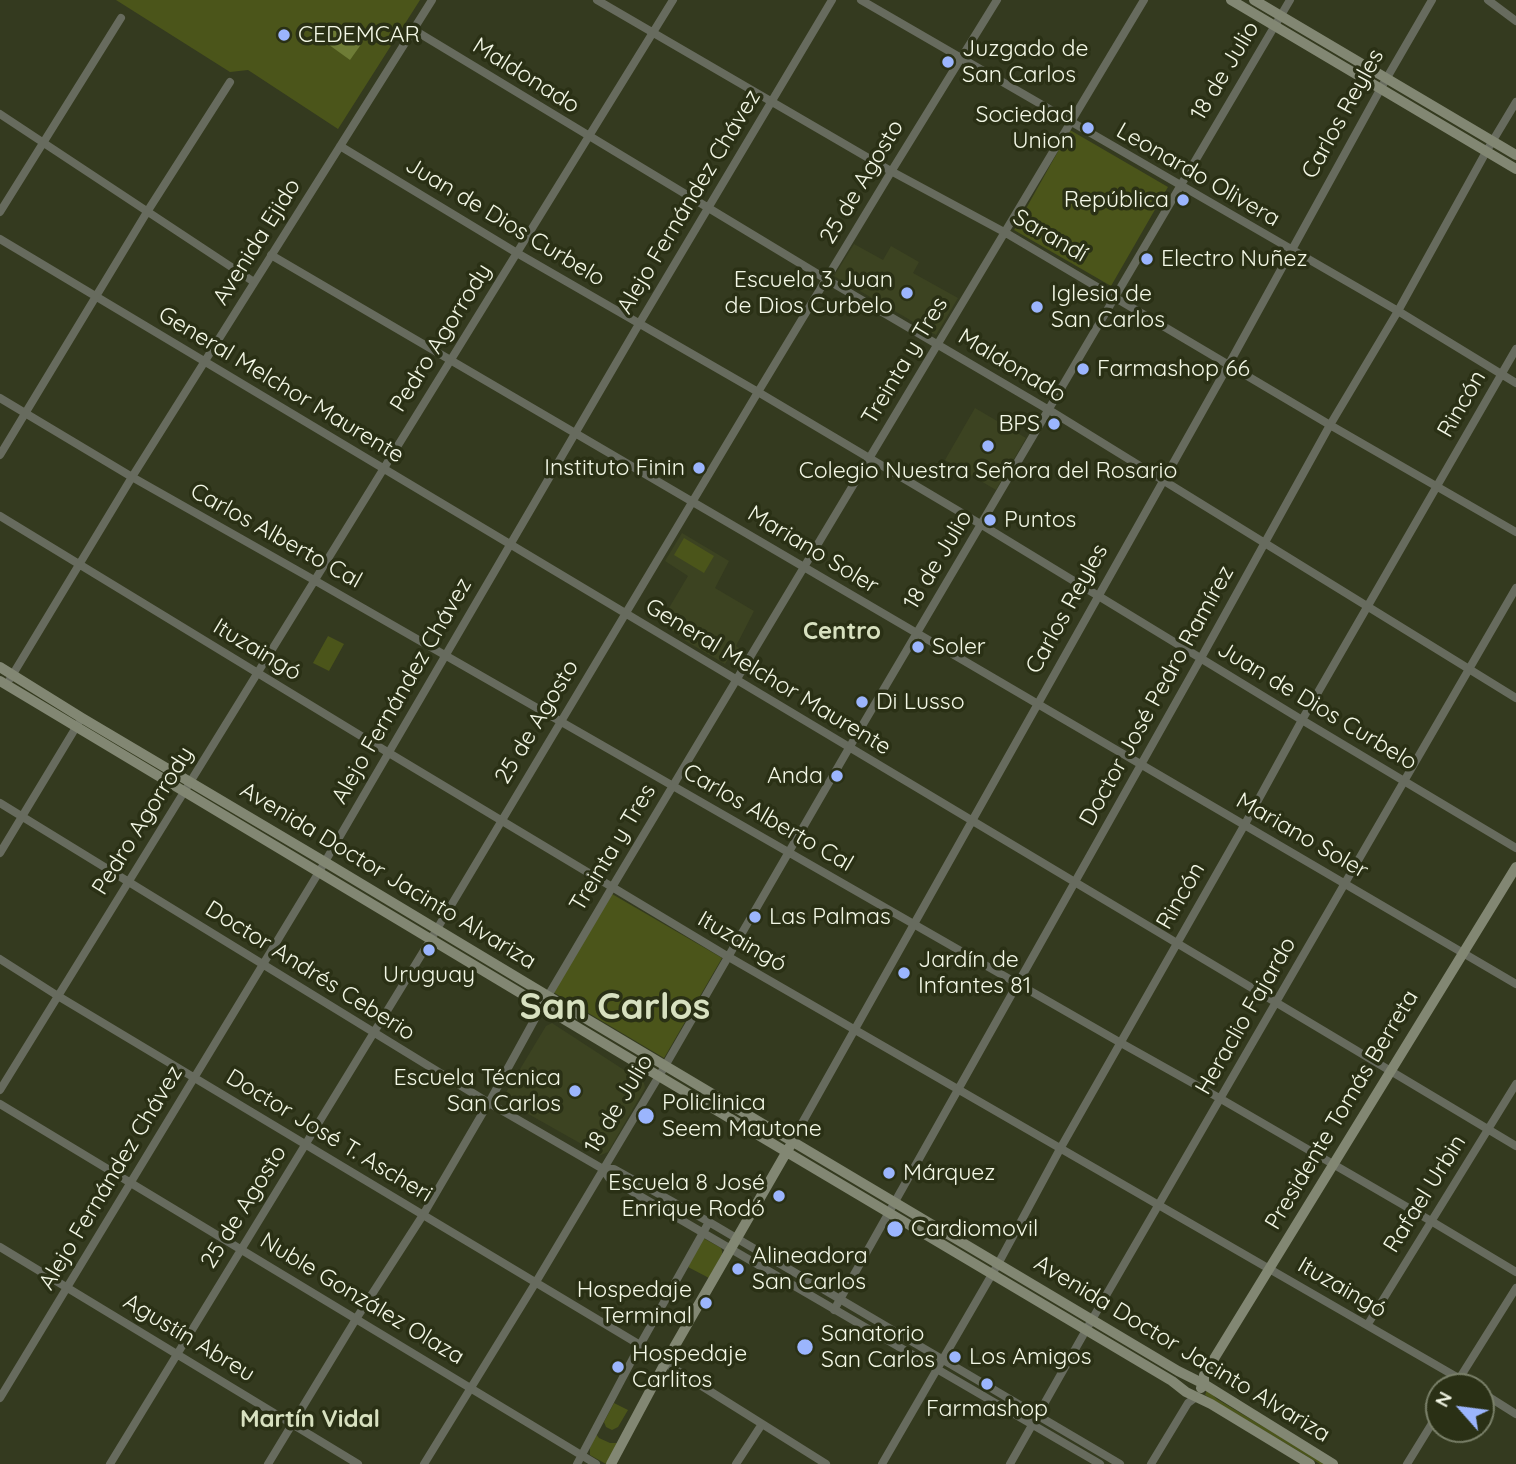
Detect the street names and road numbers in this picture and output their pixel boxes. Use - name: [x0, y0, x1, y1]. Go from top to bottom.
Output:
- street label: 18 de Julio: [1185, 16, 1265, 126]
- street label: Maldonado: [467, 32, 585, 120]
- street label: Carlos Reyles: [1296, 44, 1390, 184]
- street label: Alejo Fernández Chávez: [611, 85, 767, 319]
- street label: 25 de Agosto: [814, 115, 910, 249]
- street label: Leonardo Olivera: [1111, 117, 1285, 233]
- street label: Juan de Dios Curbelo: [400, 151, 610, 293]
- street label: Avenida Ejido: [207, 174, 307, 310]
- street label: Sarandí: [1008, 204, 1092, 268]
- street label: Pedro Agorrody: [384, 259, 498, 417]
- street label: Treinta y Tres: [856, 292, 954, 430]
- street label: General Melchor Maurente: [153, 301, 409, 469]
- street label: Maldonado: [953, 323, 1071, 409]
- street label: Rincón: [1432, 366, 1492, 442]
- street label: Carlos Alberto Cal: [185, 477, 367, 595]
- street label: Mariano Soler: [743, 500, 883, 600]
- street label: 18 de Julio: [898, 505, 978, 615]
- street label: Carlos Reyles: [1020, 539, 1114, 679]
- street label: Doctor José Pedro Ramírez: [1074, 561, 1240, 831]
- street label: Alejo Fernández Chávez: [326, 573, 478, 809]
- street label: General Melchor Maurente: [640, 593, 896, 761]
- street label: Ituzaingó: [208, 613, 306, 687]
- street label: Juan de Dios Curbelo: [1212, 635, 1422, 777]
- street label: 25 de Agosto: [489, 655, 585, 789]
- street label: Pedro Agorrody: [86, 742, 200, 900]
- street label: Carlos Alberto Cal: [678, 758, 858, 878]
- street label: Avenida Doctor Jacinto Alvariza: [235, 777, 541, 975]
- street label: Treinta y Tres: [564, 779, 662, 917]
- street label: Mariano Soler: [1231, 787, 1373, 885]
- street label: Rincón: [1151, 858, 1211, 934]
- street label: Doctor Andrés Ceberio: [200, 895, 420, 1047]
- street label: Ituzaingó: [693, 906, 791, 978]
- street label: Heraclio Fajardo: [1190, 932, 1302, 1100]
- street label: Presidente Tomás Berreta: [1259, 985, 1425, 1235]
- street label: 18 de Julio: [579, 1049, 659, 1159]
- street label: Alejo Fernández Chávez: [33, 1061, 189, 1295]
- street label: Doctor José T. Ascheri: [221, 1063, 437, 1209]
- street label: Rafael Urbin: [1378, 1130, 1472, 1258]
- street label: 25 de Agosto: [195, 1140, 293, 1274]
- street label: Nuble González Olaza: [255, 1227, 469, 1371]
- street label: Avenida Doctor Jacinto Alvariza: [1029, 1250, 1335, 1448]
- street label: Ituzaingó: [1293, 1252, 1391, 1324]
- street label: Agustín Abreu: [118, 1288, 260, 1388]

